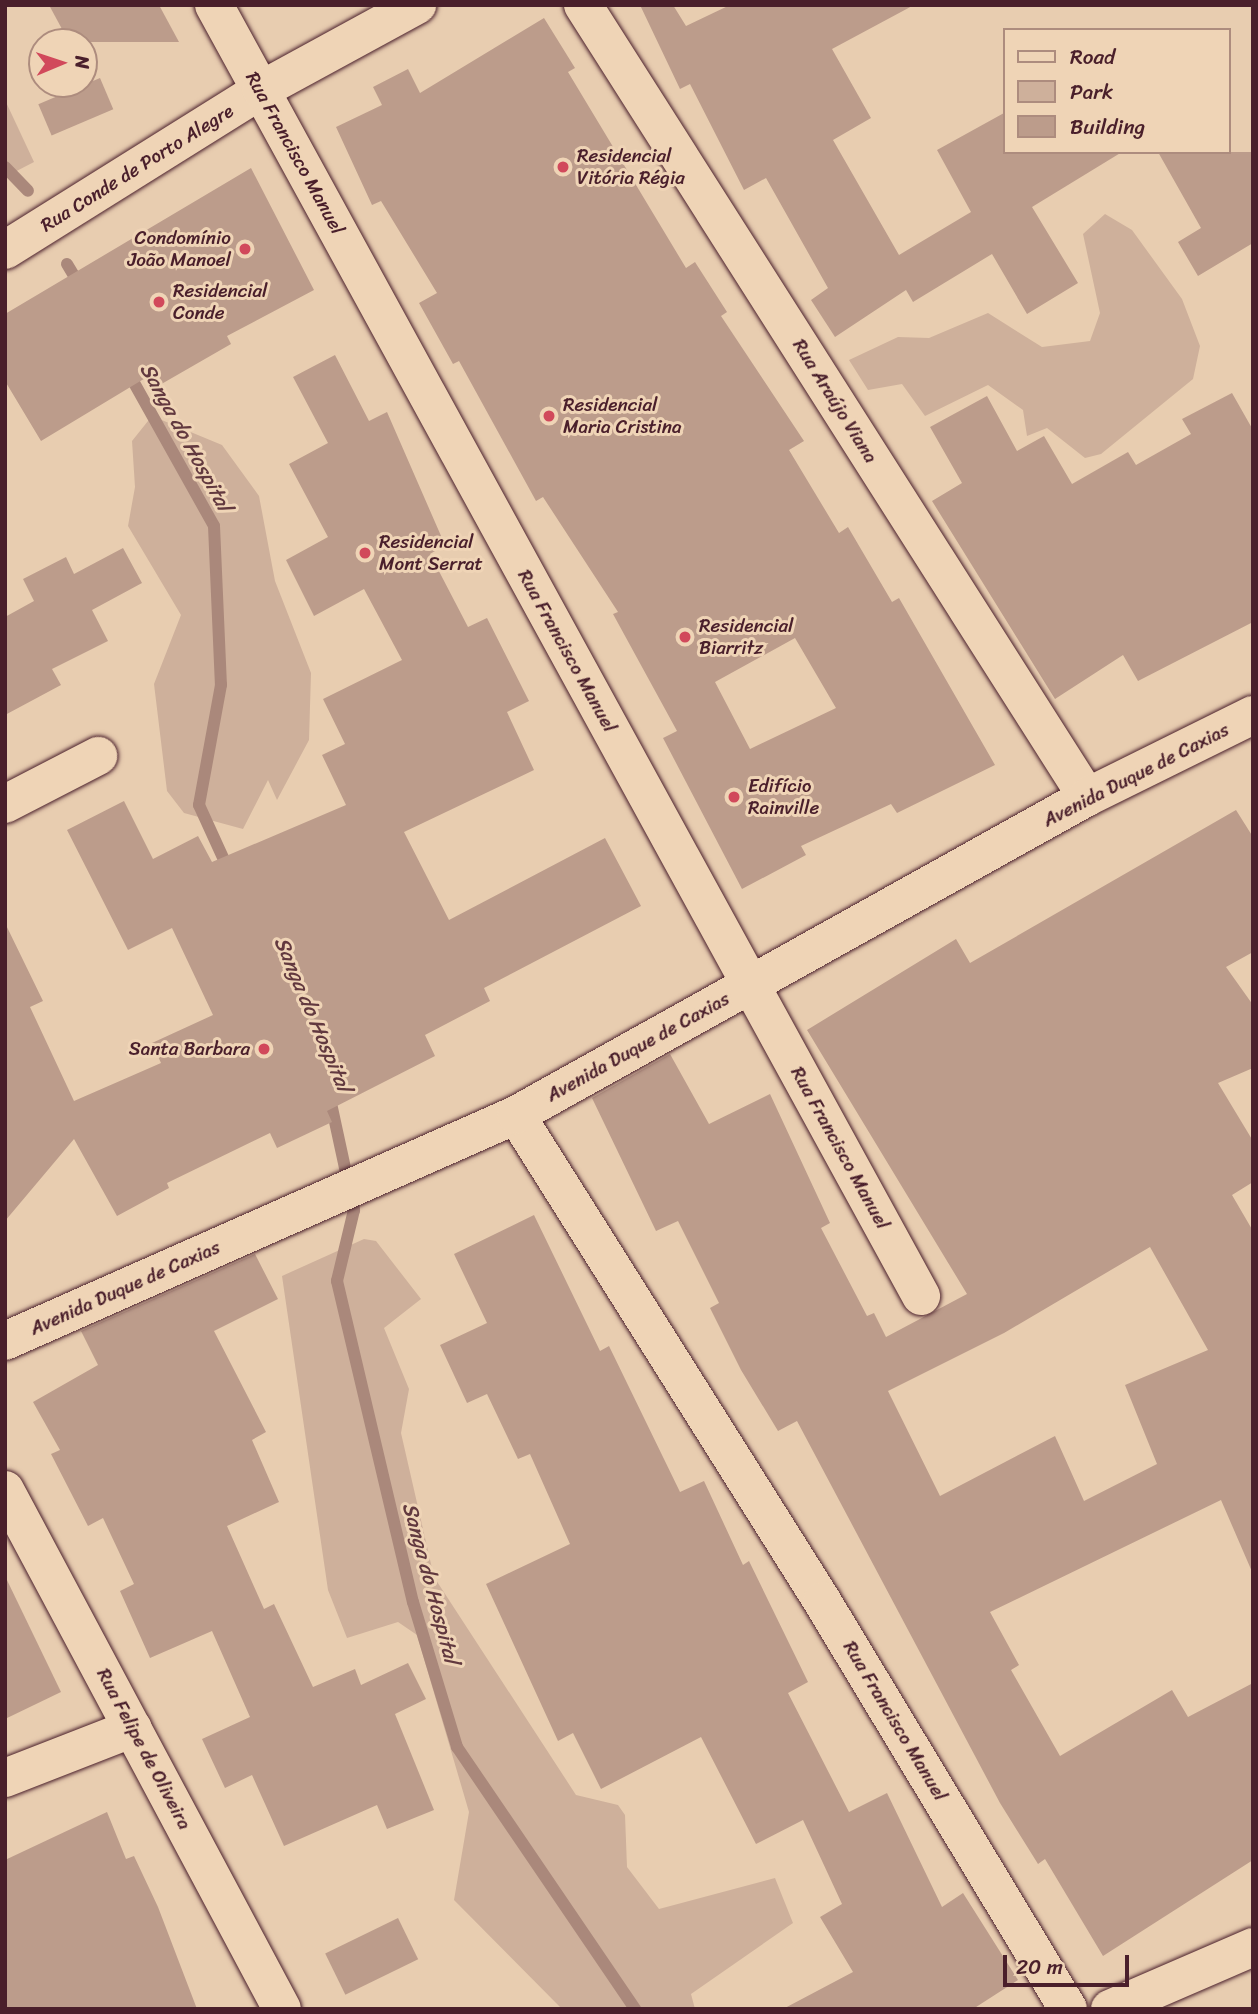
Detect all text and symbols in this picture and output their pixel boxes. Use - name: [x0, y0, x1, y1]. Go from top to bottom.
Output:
- north arrow: [28, 28, 98, 98]
- legend: [1002, 28, 1230, 154]
- text: Road: [1070, 38, 1115, 76]
- text: N: [66, 55, 99, 69]
- street label: Rua Francisco Manuel: [241, 68, 349, 238]
- text: Park: [1070, 73, 1113, 111]
- street label: Rua Conde de Porto Alegre: [36, 99, 238, 237]
- text: Building: [1070, 108, 1145, 146]
- place label: Residencial Vitória Régia: [577, 145, 685, 189]
- marker: Residencial Vitória Régia: [555, 159, 571, 175]
- place label: Condomínio João Manoel: [129, 227, 231, 271]
- marker: Condomínio João Manoel: [237, 241, 253, 257]
- place label: Residencial Conde: [173, 280, 267, 324]
- marker: Residencial Conde: [151, 294, 167, 310]
- street label: Rua Araújo Viana: [788, 334, 882, 468]
- water label: Sanga do Hospital: [135, 358, 237, 516]
- place label: Residencial Maria Cristina: [563, 394, 682, 438]
- marker: Residencial Maria Cristina: [541, 408, 557, 424]
- place label: Residencial Mont Serrat: [379, 531, 482, 575]
- marker: Residencial Mont Serrat: [357, 545, 373, 561]
- street label: Rua Francisco Manuel: [513, 566, 621, 736]
- place label: Residencial Biarritz: [699, 615, 793, 659]
- marker: Residencial Biarritz: [677, 629, 693, 645]
- street label: Avenida Duque de Caxias: [1039, 718, 1233, 832]
- place label: Edifício Rainville: [748, 775, 819, 819]
- marker: Edifício Rainville: [726, 789, 742, 805]
- water label: Sanga do Hospital: [269, 933, 357, 1095]
- street label: Avenida Duque de Caxias: [543, 987, 733, 1107]
- place label: Santa Barbara: [129, 1038, 250, 1060]
- marker: Santa Barbara: [256, 1041, 272, 1057]
- street label: Rua Francisco Manuel: [786, 1063, 894, 1233]
- street label: Avenida Duque de Caxias: [27, 1236, 223, 1340]
- water label: Sanga do Hospital: [397, 1500, 465, 1666]
- street label: Rua Francisco Manuel: [839, 1637, 951, 1805]
- street label: Rua Felipe de Oliveira: [92, 1664, 196, 1834]
- scale bar: [1006, 1940, 1132, 1984]
- text: 20 m: [1016, 1948, 1063, 1986]

